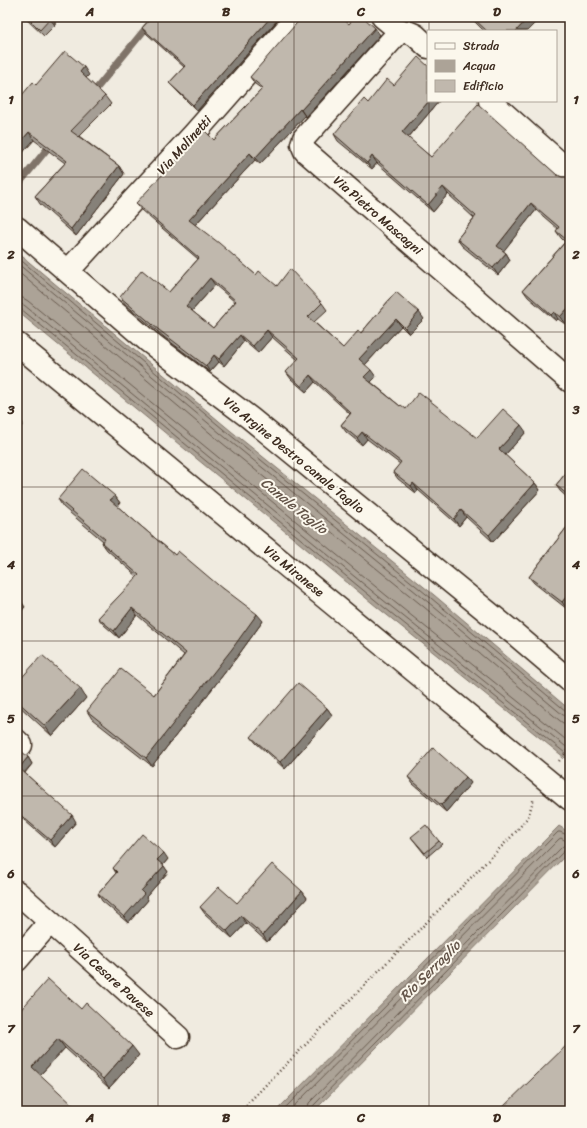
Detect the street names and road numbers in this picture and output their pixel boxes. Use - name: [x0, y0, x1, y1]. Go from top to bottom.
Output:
- street label: Via Molinetti: [151, 109, 218, 180]
- street label: Via Pietro Mascagni: [328, 169, 428, 261]
- street label: Via Argine Destro canale Taglio: [218, 391, 370, 520]
- street label: Via Miranese: [258, 539, 330, 603]
- street label: Via Cesare Pavese: [68, 937, 160, 1023]

